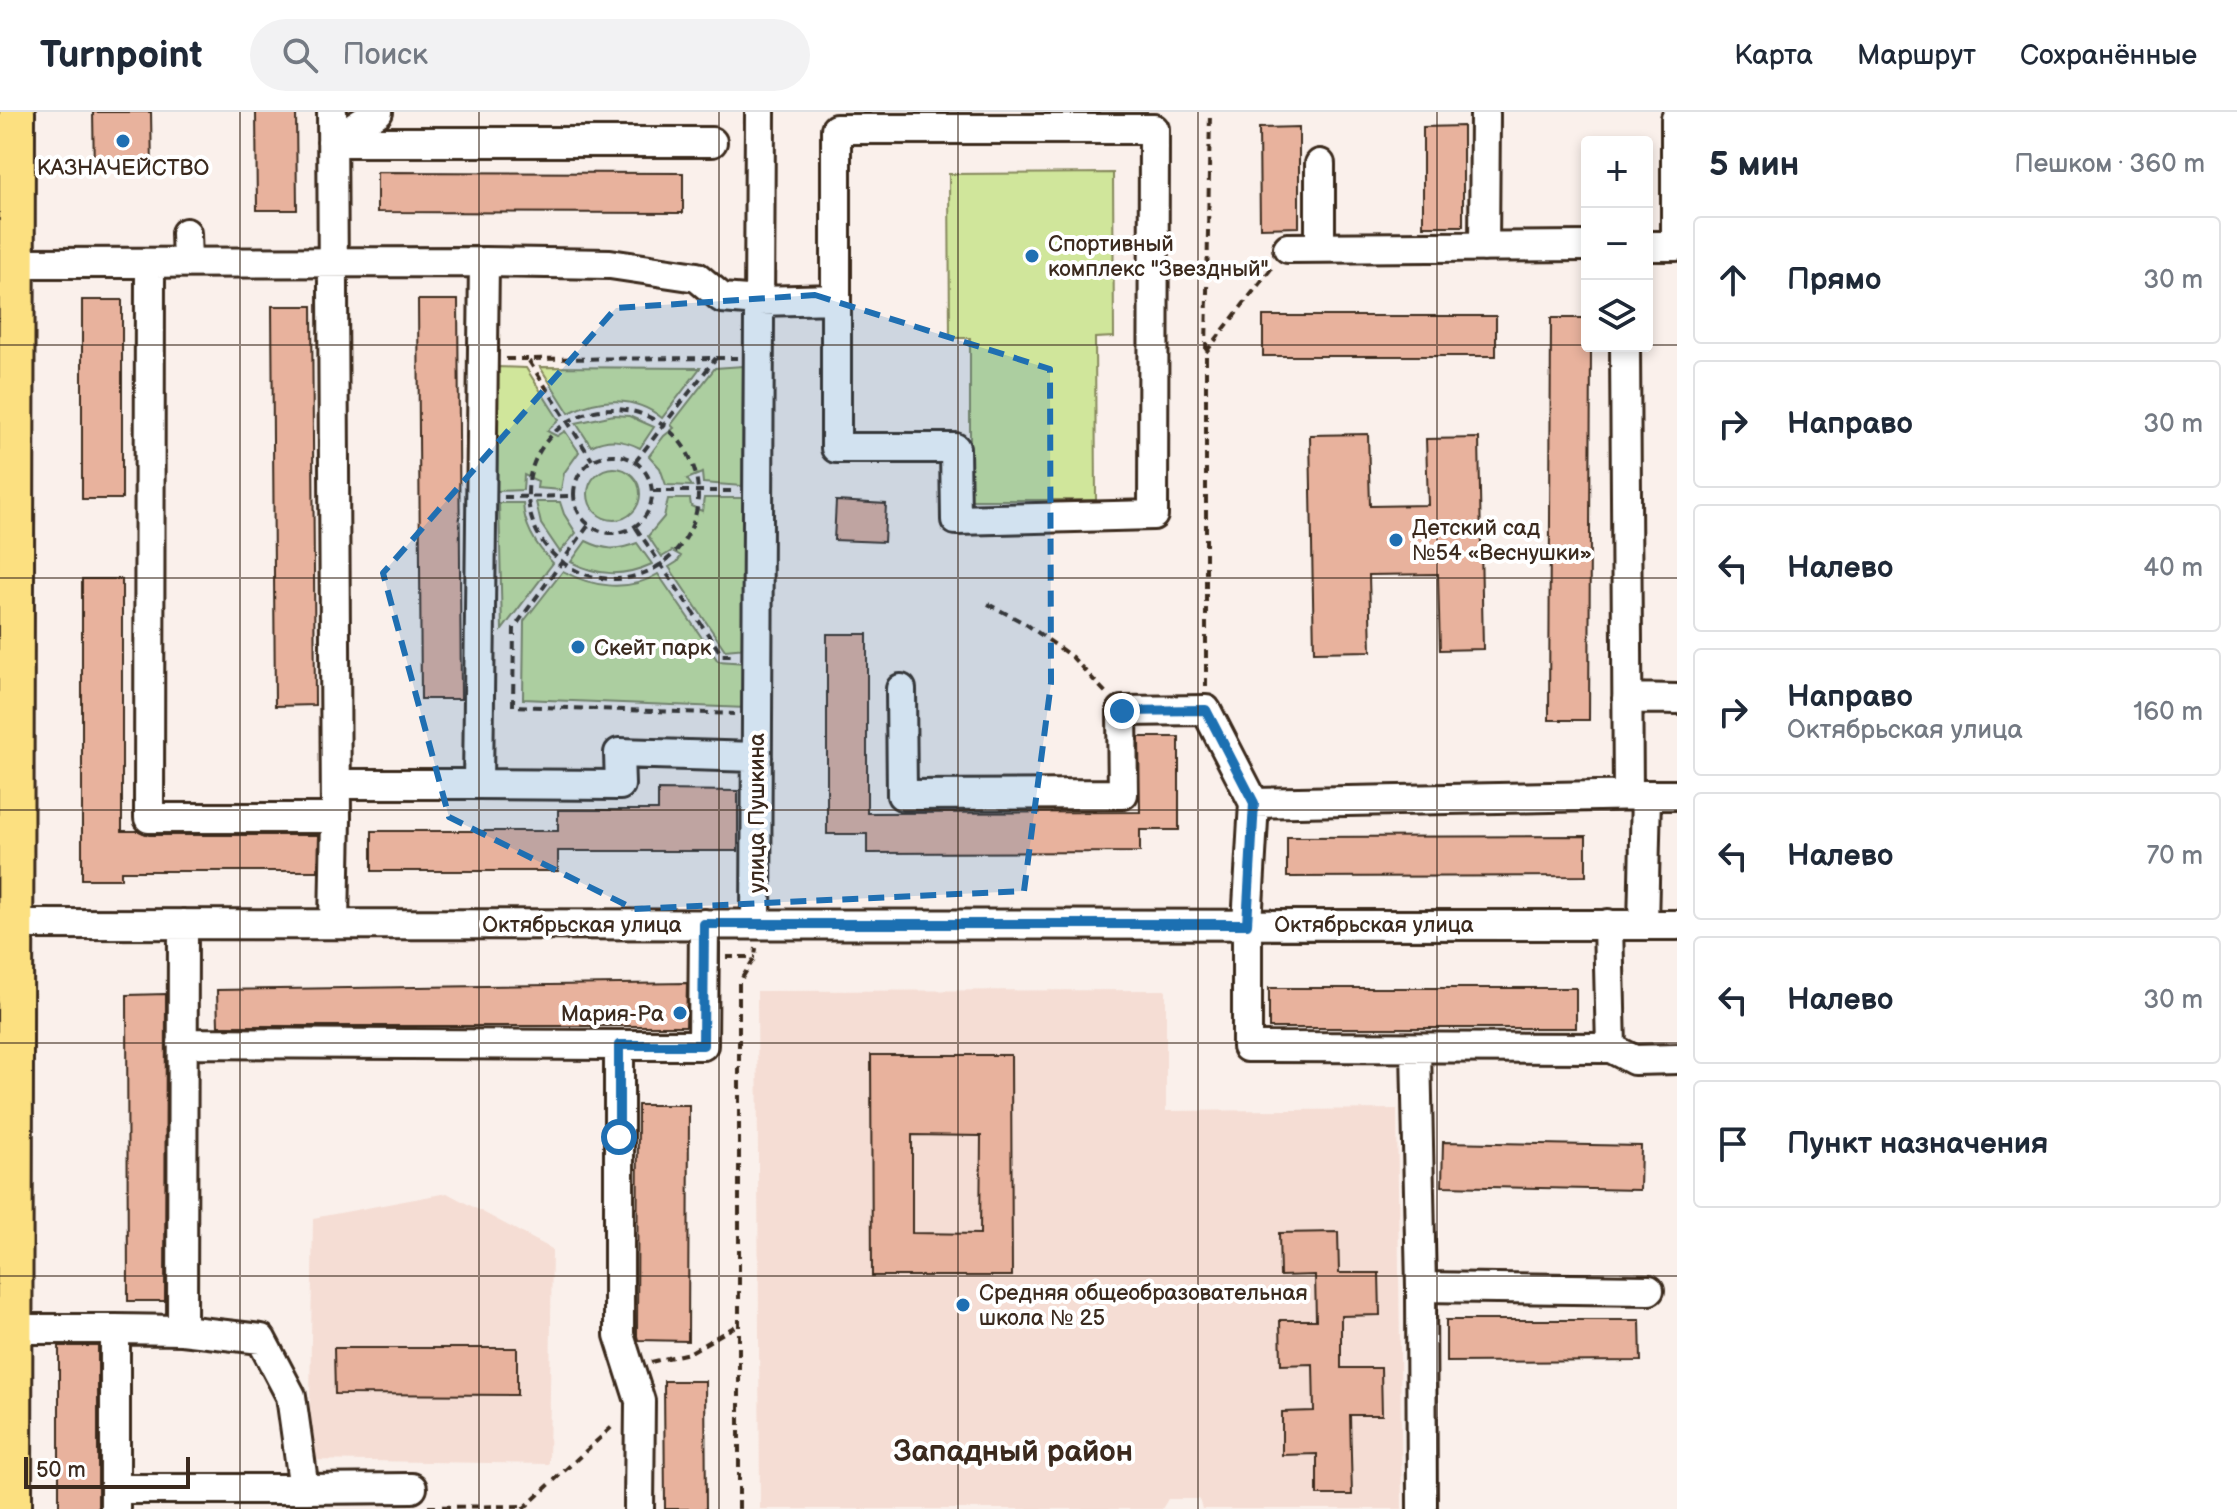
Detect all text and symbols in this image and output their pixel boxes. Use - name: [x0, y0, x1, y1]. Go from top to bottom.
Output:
- search box: [250, 19, 810, 91]
- text: Turnpoint: [40, 33, 202, 78]
- icon: search: [278, 33, 322, 77]
- text: Поиск: [342, 37, 428, 73]
- text: Карта: [1734, 39, 1813, 72]
- text: Маршрут: [1857, 39, 1976, 72]
- text: Сохранённые: [2020, 39, 2197, 72]
- marker: КАЗНАЧЕЙСТВО: [114, 132, 132, 150]
- map controls: [1581, 136, 1653, 352]
- button: +: [1581, 136, 1653, 208]
- text: 5 мин: [1709, 144, 1799, 185]
- text: Пешком · 360 m: [2014, 149, 2205, 180]
- place label: КАЗНАЧЕЙСТВО: [37, 155, 210, 182]
- button: −: [1581, 208, 1653, 280]
- place label: Спортивный комплекс "Звездный": [1048, 231, 1269, 283]
- marker: Спортивный комплекс "Звездный": [1023, 247, 1041, 265]
- icon: ahead: [1711, 258, 1755, 302]
- text: Прямо: [1787, 262, 1881, 298]
- text: 30 m: [2143, 265, 2203, 296]
- button: layers: [1581, 280, 1653, 352]
- icon: right: [1711, 402, 1755, 446]
- text: Направо: [1787, 406, 1913, 442]
- text: 30 m: [2143, 409, 2203, 440]
- place label: Детский сад №54 «Веснушки»: [1412, 515, 1592, 567]
- marker: Детский сад №54 «Веснушки»: [1387, 531, 1405, 549]
- icon: left: [1711, 546, 1755, 590]
- text: Налево: [1787, 550, 1893, 586]
- text: 40 m: [2143, 553, 2203, 584]
- place label: Скейт парк: [594, 635, 712, 662]
- marker: Скейт парк: [569, 638, 587, 656]
- text: Направо: [1787, 679, 1913, 715]
- icon: right: [1711, 690, 1755, 734]
- route end: [1104, 693, 1140, 729]
- text: 160 m: [2133, 697, 2203, 728]
- text: Октябрьская улица: [1787, 715, 2023, 746]
- street label: улица Пушкина: [744, 733, 771, 893]
- icon: left: [1711, 834, 1755, 878]
- text: Налево: [1787, 838, 1893, 874]
- text: 70 m: [2146, 841, 2203, 872]
- street label: Октябрьская улица: [482, 912, 682, 939]
- street label: Октябрьская улица: [1274, 912, 1474, 939]
- icon: left: [1711, 978, 1755, 1022]
- text: Налево: [1787, 982, 1893, 1018]
- text: 30 m: [2143, 985, 2203, 1016]
- place label: Мария-Ра: [561, 1001, 664, 1028]
- marker: Мария-Ра: [671, 1004, 689, 1022]
- route start: [601, 1119, 637, 1155]
- icon: arrive: [1711, 1122, 1755, 1166]
- text: Пункт назначения: [1787, 1126, 2048, 1162]
- place label: Средняя общеобразовательная школа № 25: [979, 1280, 1308, 1332]
- marker: Средняя общеобразовательная школа № 25: [954, 1296, 972, 1314]
- district label: Западный район: [893, 1434, 1133, 1470]
- scale bar: [24, 1453, 190, 1489]
- text: 50 m: [36, 1457, 86, 1484]

